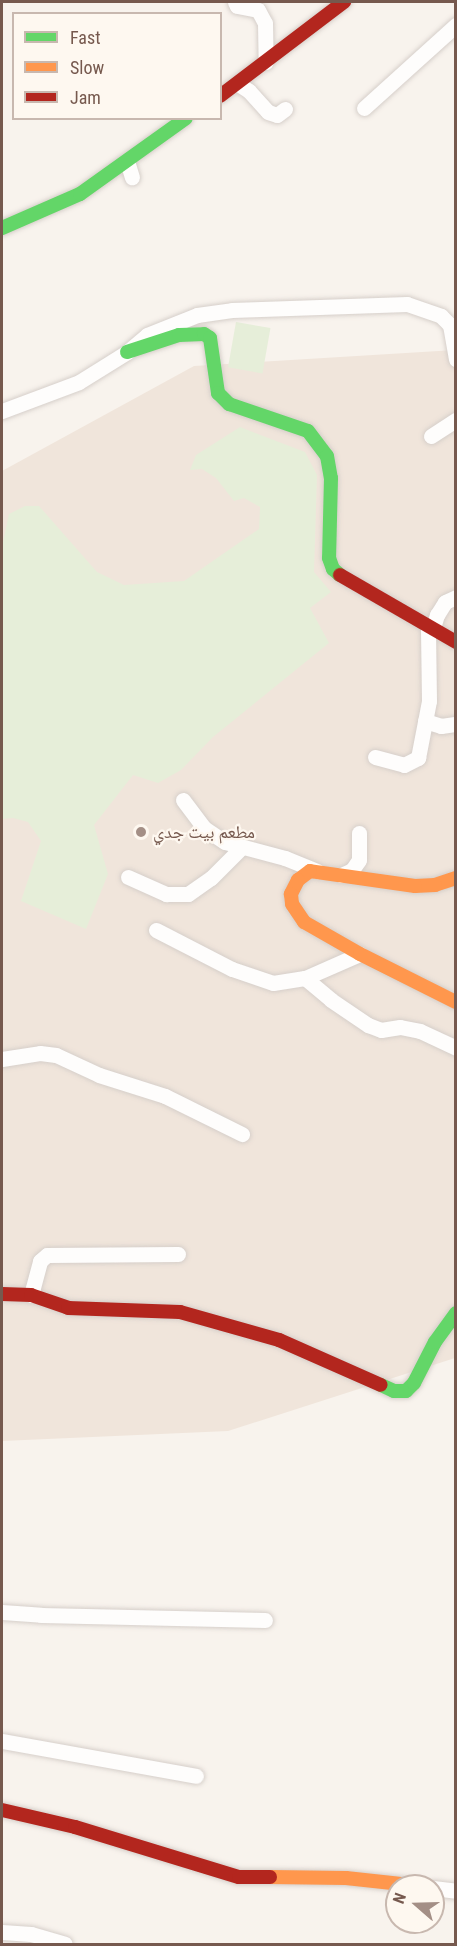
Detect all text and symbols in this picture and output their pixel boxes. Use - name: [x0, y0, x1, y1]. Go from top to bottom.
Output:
- legend: [12, 12, 222, 120]
- text: Fast: [70, 27, 101, 48]
- text: Slow: [70, 57, 104, 78]
- text: Jam: [70, 87, 101, 108]
- place label: مطعم بيت جدي: [153, 821, 255, 843]
- marker: مطعم بيت جدي: [134, 825, 148, 839]
- north arrow: [385, 1874, 445, 1934]
- text: N: [389, 1891, 410, 1906]

